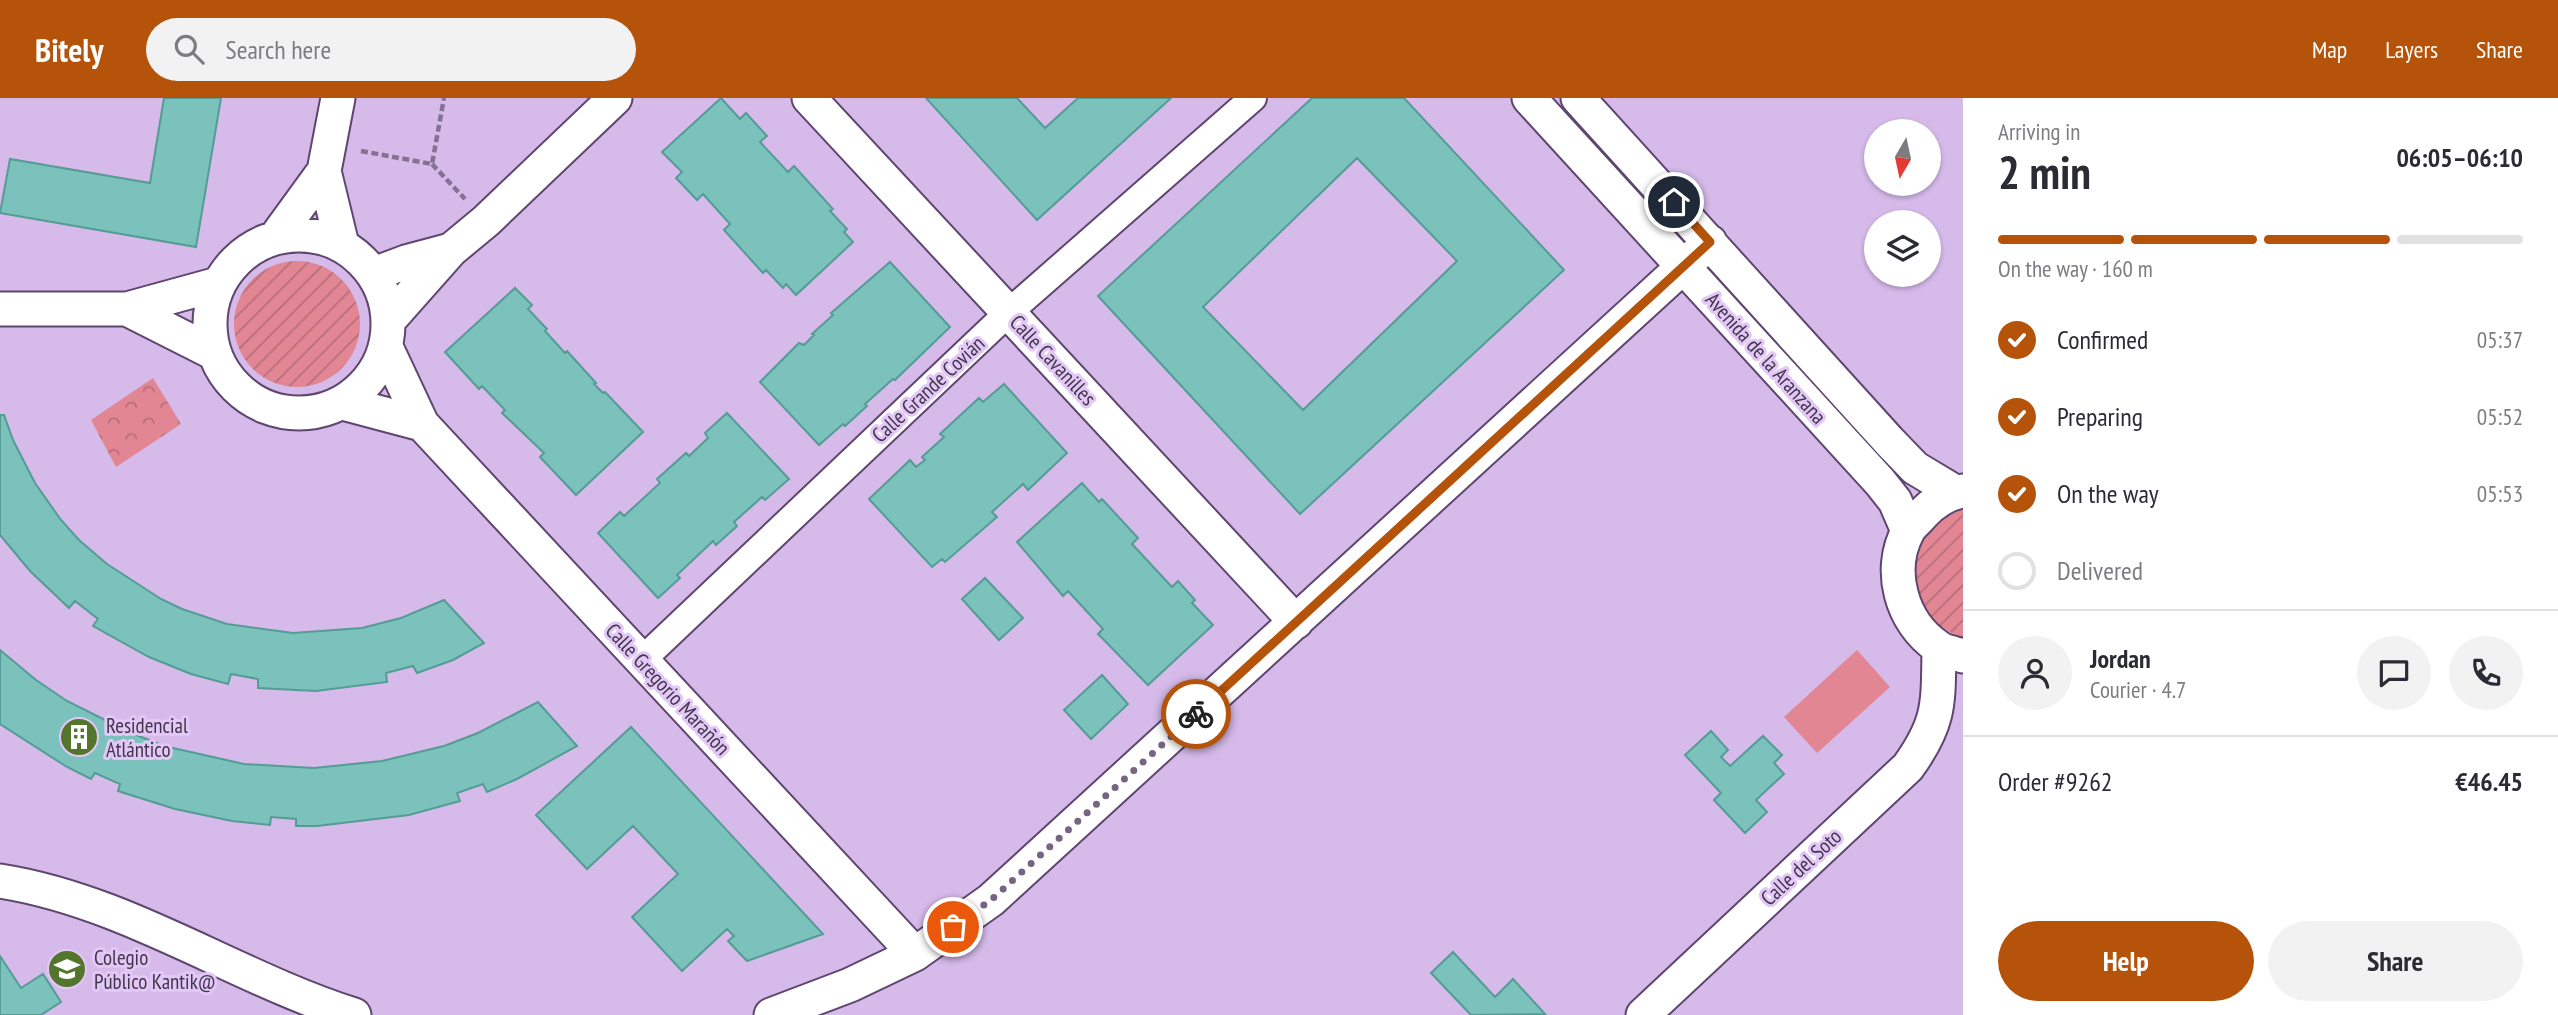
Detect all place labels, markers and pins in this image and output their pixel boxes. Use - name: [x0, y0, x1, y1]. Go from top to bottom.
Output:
- pin: [1644, 172, 1704, 232]
- place label: Residencial Atlántico: [106, 712, 188, 763]
- building icon: Residencial Atlántico: [58, 716, 100, 758]
- pin: [923, 897, 983, 957]
- place label: Colegio Público Kantik@: [94, 944, 216, 995]
- school or university icon: Colegio Público Kantik@: [46, 948, 88, 990]

